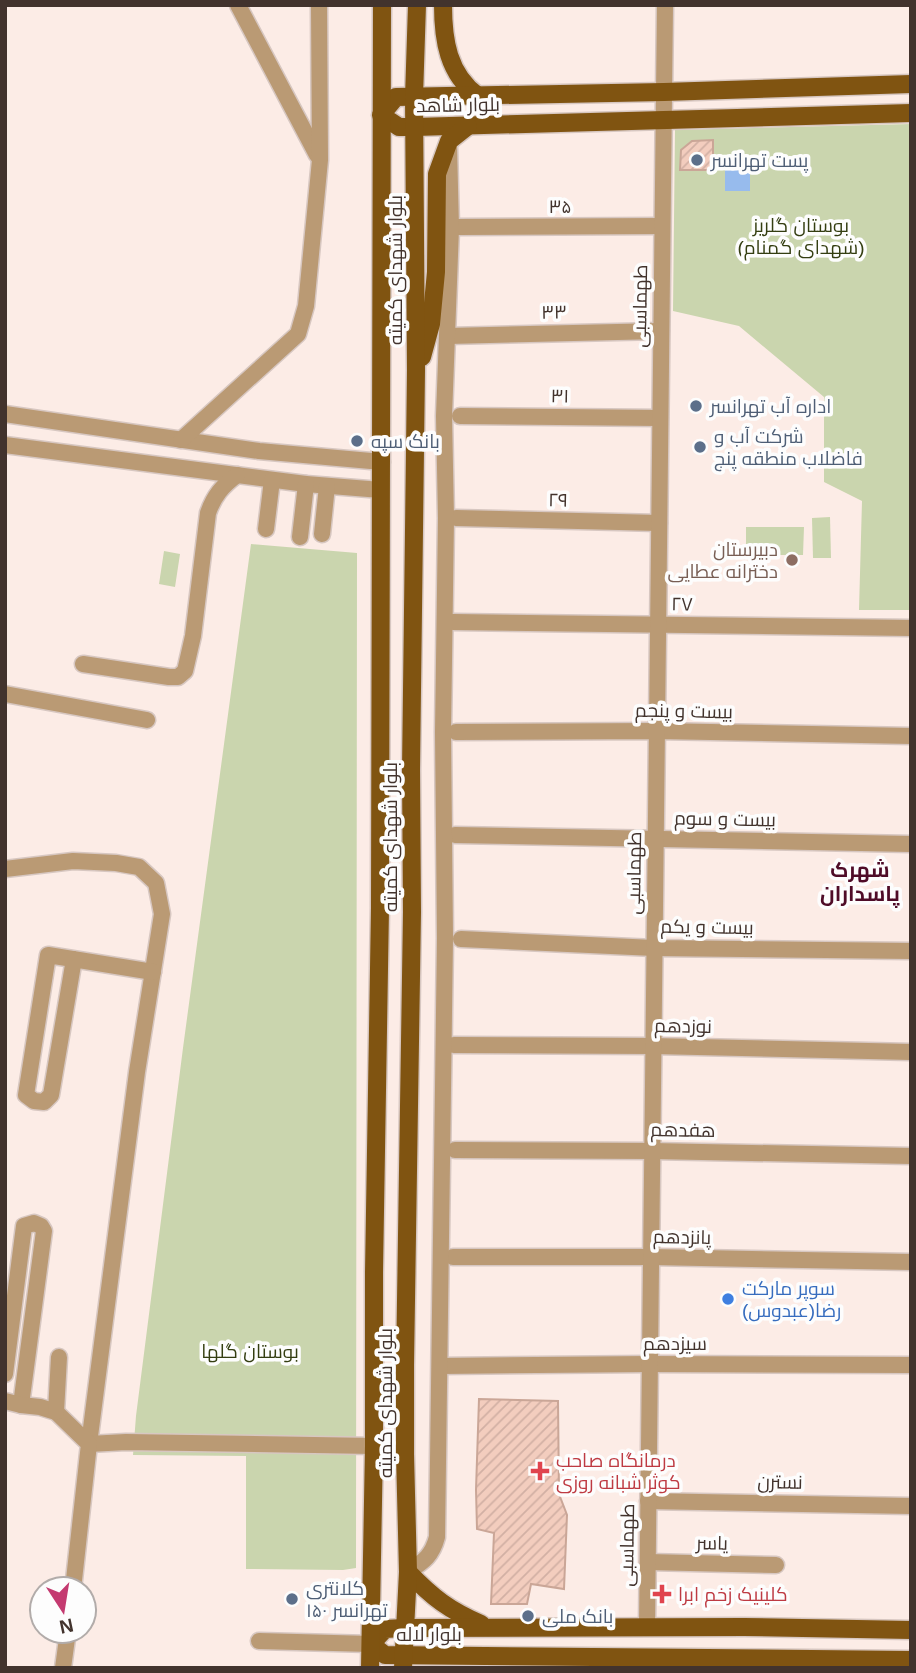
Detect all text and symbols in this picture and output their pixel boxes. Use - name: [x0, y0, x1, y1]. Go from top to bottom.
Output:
- street label: بلوار شاهد: [416, 94, 500, 117]
- place label: پست تهرانسر: [710, 150, 808, 173]
- marker: پست تهرانسر: [689, 152, 705, 168]
- street label: بلوار شهدای کمیته: [385, 195, 407, 345]
- street label: ۳۵: [548, 196, 572, 217]
- park label: بوستان گلریز (شهدای گمنام): [737, 215, 865, 261]
- street label: طهماسبی: [629, 264, 652, 348]
- street label: ۳۳: [541, 301, 567, 323]
- street label: ۳۱: [550, 385, 570, 407]
- place label: اداره آب تهرانسر: [709, 396, 831, 418]
- marker: اداره آب تهرانسر: [688, 398, 704, 414]
- place label: شرکت آب و فاضلاب منطقه پنج: [714, 426, 863, 472]
- place label: بانک سپه: [371, 431, 440, 453]
- marker: بانک سپه: [349, 433, 365, 449]
- marker: شرکت آب و فاضلاب منطقه پنج: [692, 439, 708, 455]
- street label: ۲۹: [548, 489, 568, 511]
- place label: دبیرستان دخترانه عطایی: [668, 539, 778, 583]
- marker: دبیرستان دخترانه عطایی: [784, 552, 800, 568]
- street label: ۲۷: [671, 593, 693, 615]
- street label: بیست و پنجم: [635, 700, 733, 725]
- street label: بلوار شهدای کمیته: [380, 762, 402, 912]
- street label: بیست و سوم: [674, 808, 776, 833]
- street label: طهماسبی: [623, 831, 646, 915]
- district label: شهرک پاسداران: [820, 858, 900, 909]
- street label: بیست و یکم: [660, 916, 754, 941]
- street label: نوزدهم: [654, 1015, 712, 1040]
- street label: هفدهم: [650, 1119, 716, 1144]
- street label: پانزدهم: [653, 1226, 711, 1251]
- place label: سوپر مارکت رضا(عبدوس): [742, 1278, 841, 1322]
- marker: سوپر مارکت رضا(عبدوس): [720, 1291, 736, 1307]
- street label: بلوار شهدای کمیته: [375, 1328, 397, 1478]
- street label: سیزدهم: [643, 1333, 707, 1357]
- park label: بوستان گلها: [201, 1341, 299, 1363]
- place label: درمانگاه صاحب کوثر شبانه روزی: [556, 1450, 681, 1494]
- marker: درمانگاه صاحب کوثر شبانه روزی: [530, 1461, 550, 1481]
- street label: نسترن: [757, 1471, 803, 1494]
- street label: طهماسبی: [616, 1503, 639, 1587]
- street label: یاسر: [695, 1532, 728, 1555]
- north arrow: [28, 1575, 98, 1645]
- place label: کلانتری ۱۵۰ تهرانسر: [306, 1578, 388, 1622]
- marker: کلینیک زخم ابرا: [652, 1584, 672, 1604]
- place label: کلینیک زخم ابرا: [678, 1584, 788, 1608]
- marker: کلانتری ۱۵۰ تهرانسر: [284, 1591, 300, 1607]
- place label: بانک ملی: [542, 1606, 613, 1628]
- marker: بانک ملی: [520, 1608, 536, 1624]
- text: N: [58, 1614, 75, 1638]
- street label: بلوار لاله: [396, 1624, 462, 1646]

